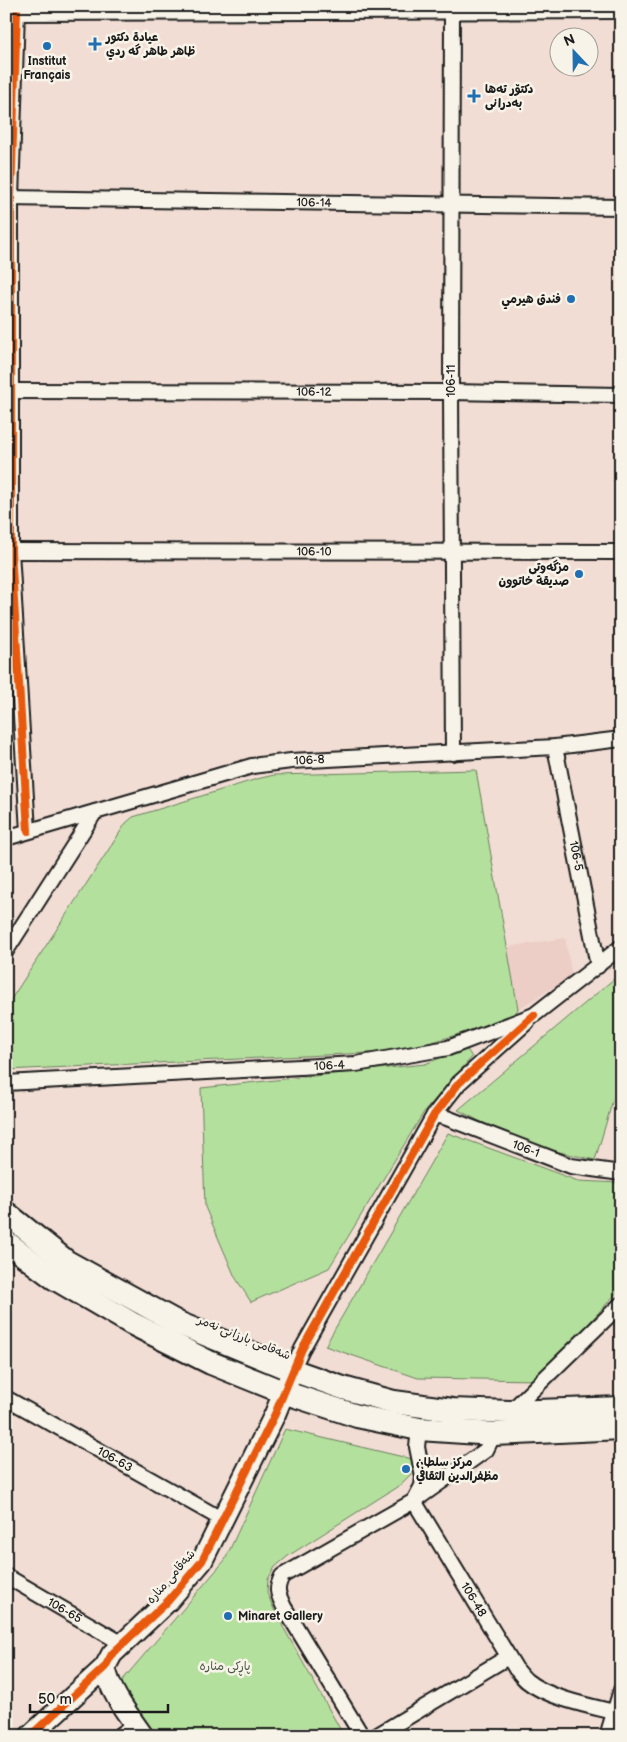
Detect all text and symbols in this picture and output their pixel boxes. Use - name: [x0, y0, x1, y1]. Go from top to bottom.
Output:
- north arrow: [550, 28, 600, 78]
- place label: عيادة دكتور ظاهر طاهر گه ردي: [105, 30, 195, 60]
- text: N: [561, 31, 577, 50]
- marker: عيادة دكتور ظاهر طاهر گه ردي: [88, 37, 102, 51]
- marker: Institut Français: [41, 40, 53, 52]
- place label: Institut Français: [24, 54, 71, 83]
- place label: دکتۆر تەها بەدرانی: [485, 82, 534, 111]
- marker: دکتۆر تەها بەدرانی: [467, 89, 481, 103]
- street label: 106-14: [296, 195, 332, 210]
- place label: فندق هيرمي: [502, 292, 561, 310]
- marker: فندق هيرمي: [565, 293, 577, 305]
- street label: 106-11: [444, 365, 459, 397]
- street label: 106-12: [296, 384, 332, 399]
- street label: 106-10: [296, 544, 332, 559]
- place label: مزگەوتی صديقة خاتوون: [498, 559, 569, 589]
- marker: مزگەوتی صديقة خاتوون: [573, 568, 585, 580]
- street label: 106-8: [294, 752, 325, 768]
- street label: 106-5: [566, 840, 587, 872]
- street label: 106-4: [314, 1057, 346, 1074]
- street label: 106-1: [510, 1136, 542, 1161]
- street label: شەقامی بارزانی نەمر: [194, 1312, 293, 1363]
- street label: 106-63: [95, 1443, 135, 1475]
- place label: مركز سلطان مظفرالدين الثقافي: [416, 1455, 499, 1485]
- marker: مركز سلطان مظفرالدين الثقافي: [400, 1463, 412, 1475]
- street label: شەقامی منارە: [143, 1547, 199, 1607]
- street label: 106-48: [458, 1579, 490, 1620]
- street label: 106-65: [45, 1594, 85, 1626]
- place label: Minaret Gallery: [238, 1609, 323, 1624]
- marker: Minaret Gallery: [222, 1610, 234, 1622]
- park label: پاڕکی منارە: [200, 1659, 251, 1676]
- scale bar: [30, 1682, 168, 1714]
- text: 50 m: [38, 1690, 72, 1709]

